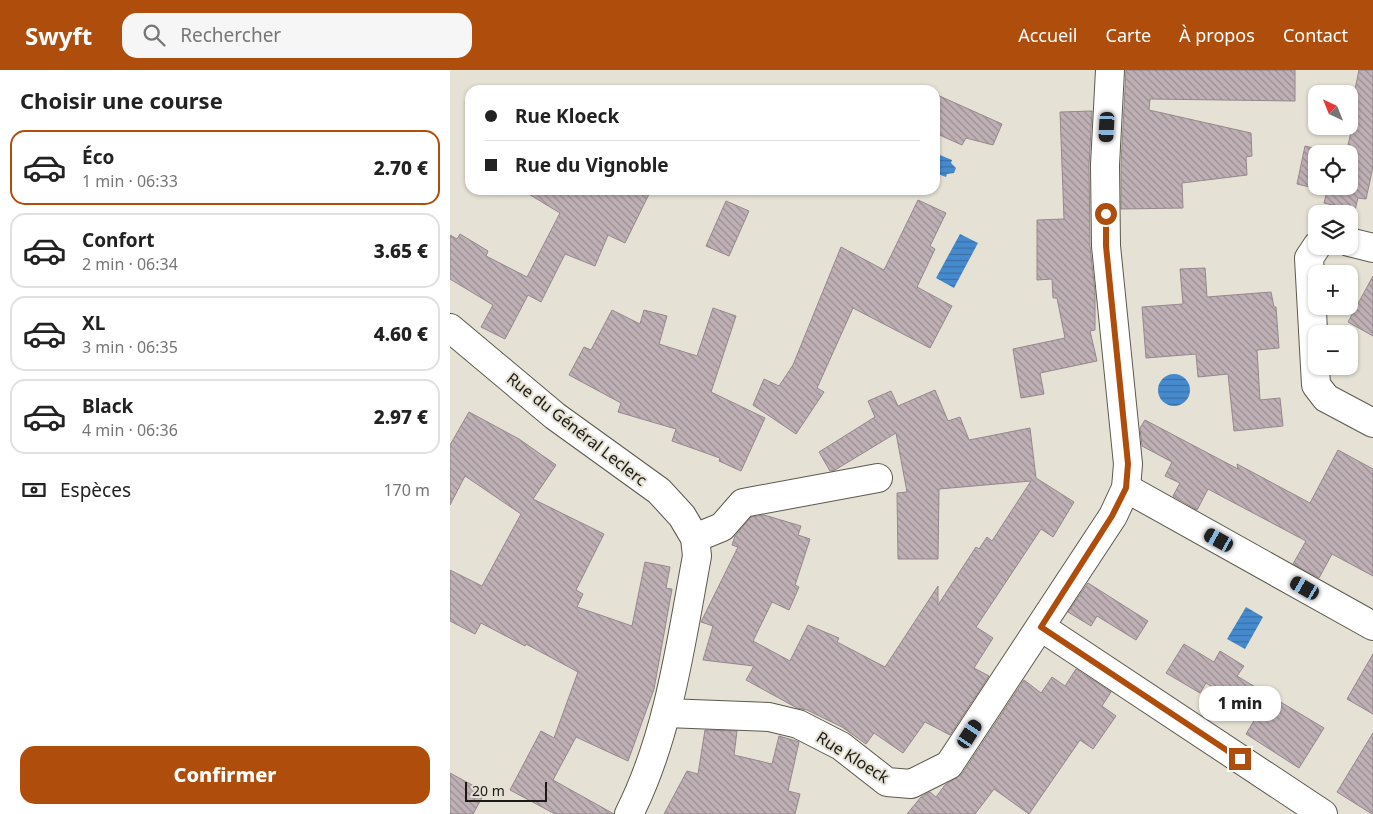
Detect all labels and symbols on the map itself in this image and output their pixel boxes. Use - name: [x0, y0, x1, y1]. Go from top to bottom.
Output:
- north arrow: [1308, 85, 1358, 135]
- car: [1098, 112, 1115, 142]
- route start: [1095, 203, 1117, 225]
- street label: Rue du Général Leclerc: [502, 367, 652, 491]
- car: [1202, 526, 1235, 554]
- car: [1288, 574, 1321, 602]
- callout: 1 min: [1199, 686, 1281, 722]
- car: [955, 717, 984, 751]
- street label: Rue Kloeck: [812, 726, 894, 788]
- route end: [1229, 748, 1251, 770]
- scale bar: [465, 779, 548, 802]

